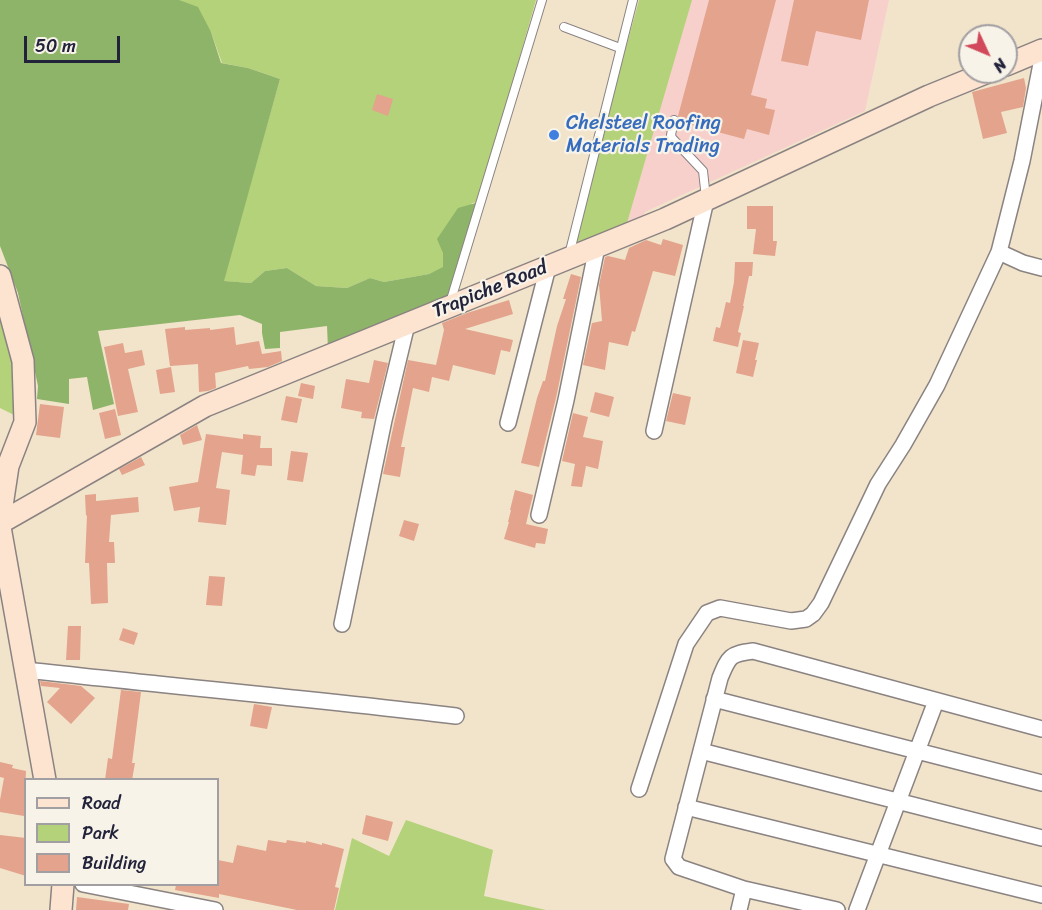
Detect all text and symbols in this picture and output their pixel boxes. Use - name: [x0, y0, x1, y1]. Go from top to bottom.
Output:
- scale bar: [27, 24, 123, 62]
- north arrow: [958, 24, 1018, 84]
- text: 50 m: [35, 30, 76, 62]
- text: N: [986, 51, 1014, 80]
- place label: Chelsteel Roofing Materials Trading: [566, 112, 721, 159]
- marker: Chelsteel Roofing Materials Trading: [547, 128, 561, 142]
- street label: Trapiche Road: [429, 256, 551, 324]
- legend: [24, 778, 219, 886]
- text: Road: [82, 787, 121, 819]
- text: Park: [82, 817, 119, 849]
- text: Building: [82, 847, 146, 879]

